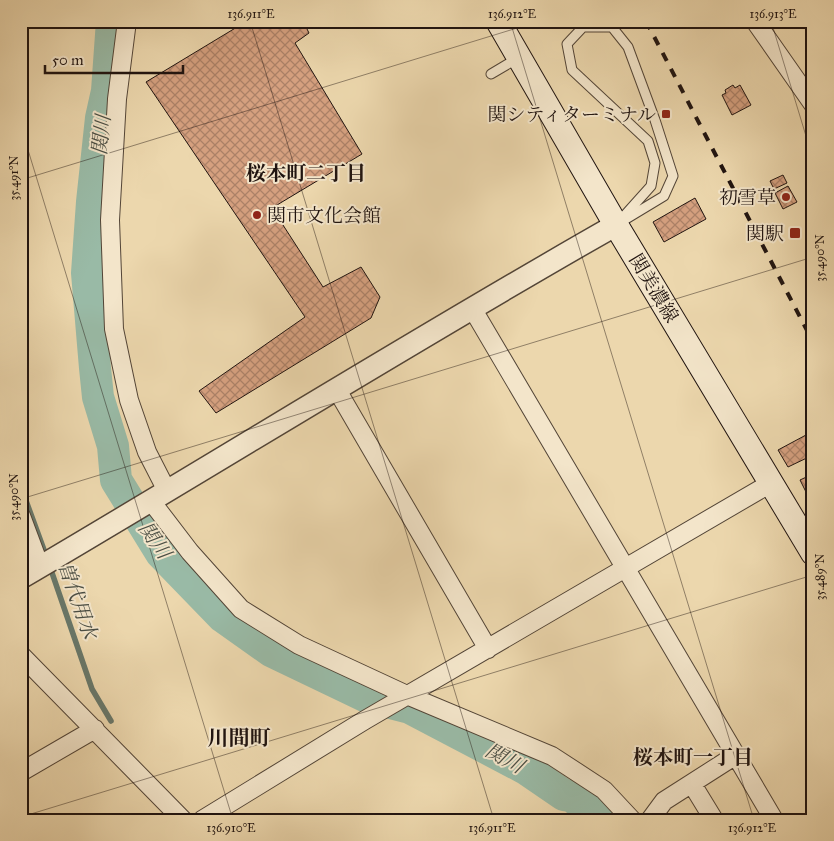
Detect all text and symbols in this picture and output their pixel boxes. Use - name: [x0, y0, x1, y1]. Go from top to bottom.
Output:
- text: 136.911°E: [228, 7, 275, 21]
- text: 136.912°E: [488, 7, 536, 21]
- text: 136.913°E: [749, 7, 797, 21]
- scale bar: [45, 42, 182, 74]
- text: 50 m: [52, 51, 84, 69]
- place label: 関シティターミナル: [487, 103, 656, 126]
- marker: 関シティターミナル: [660, 108, 672, 120]
- water label: 関川: [87, 112, 115, 156]
- text: 35.491°N: [7, 156, 21, 200]
- district label: 桜本町二丁目: [246, 161, 366, 185]
- place label: 初雪草: [719, 186, 776, 209]
- marker: 初雪草: [780, 191, 792, 203]
- place label: 関市文化会館: [267, 204, 381, 227]
- marker: 関市文化会館: [251, 209, 263, 221]
- place label: 関駅: [746, 222, 784, 245]
- marker: 関駅: [788, 226, 802, 240]
- text: 35.490°N: [813, 234, 827, 282]
- street label: 関美濃線: [625, 249, 683, 327]
- text: 35.490°N: [7, 473, 21, 521]
- water label: 関川: [134, 517, 177, 565]
- text: 35.489°N: [813, 554, 827, 600]
- water label: 曽代用水: [54, 558, 103, 644]
- district label: 川間町: [208, 725, 271, 751]
- water label: 関川: [482, 738, 530, 779]
- district label: 桜本町一丁目: [633, 745, 753, 769]
- text: 136.910°E: [206, 821, 256, 835]
- text: 136.911°E: [469, 821, 516, 835]
- text: 136.912°E: [728, 821, 776, 835]

